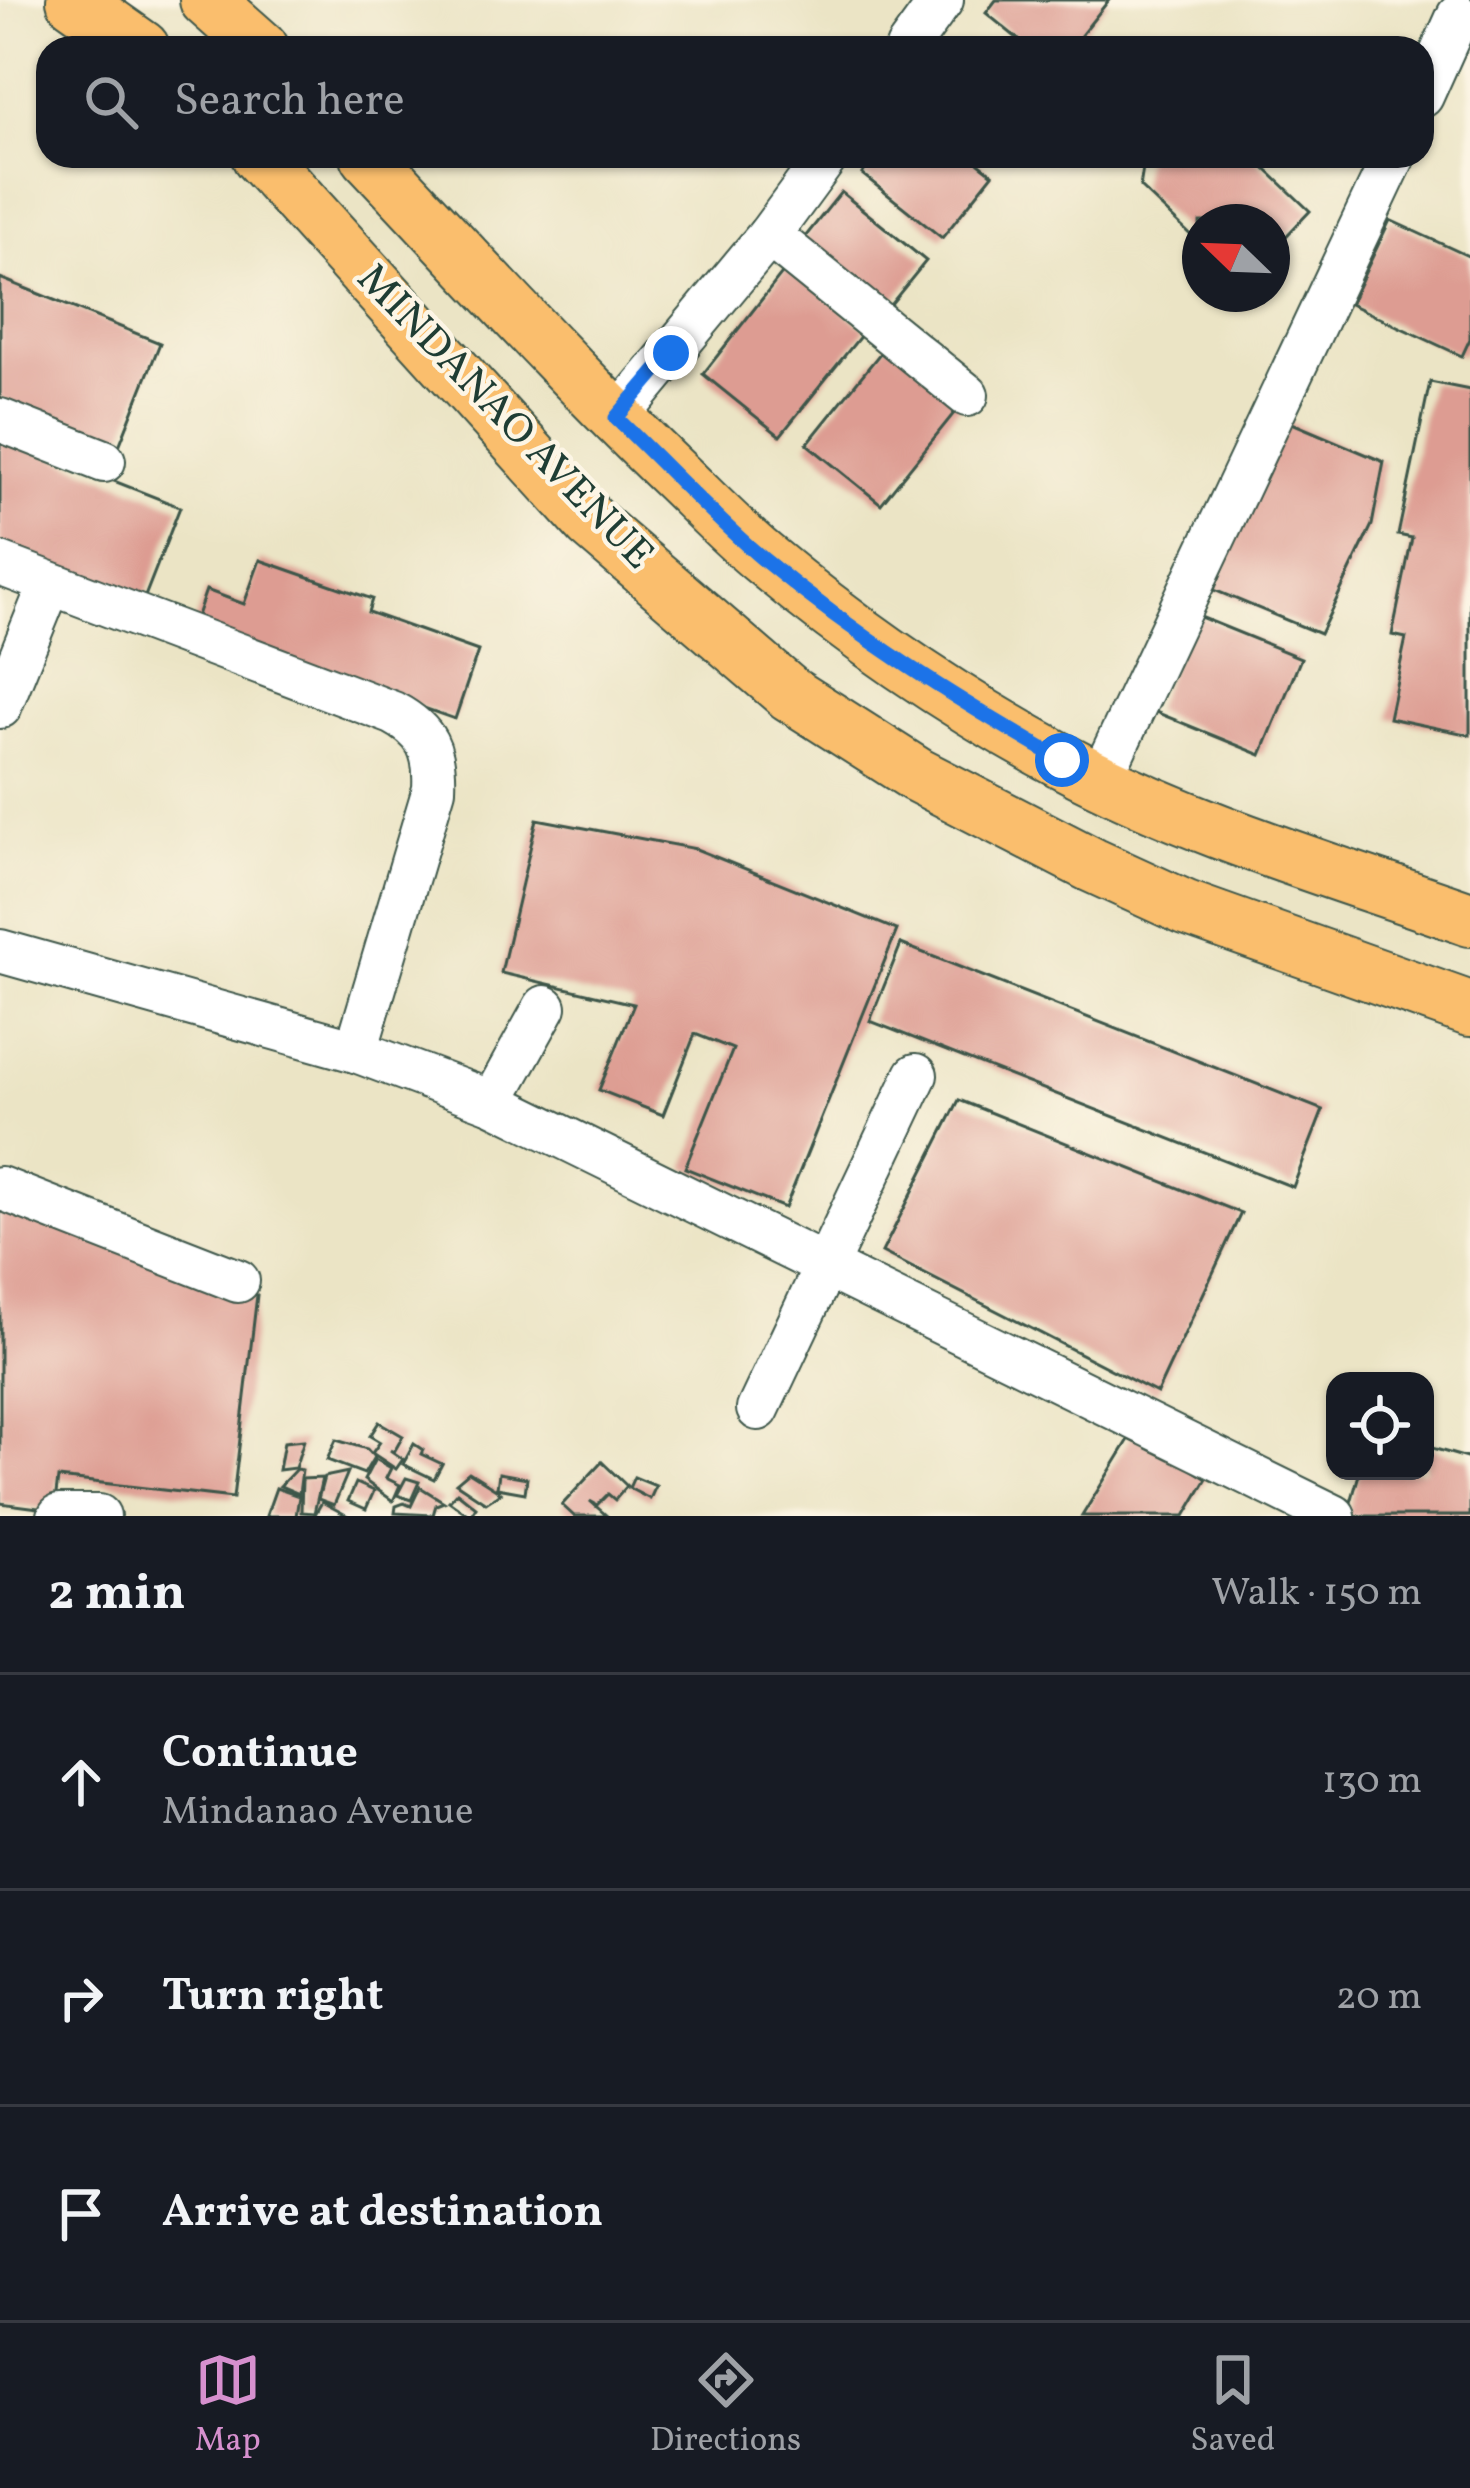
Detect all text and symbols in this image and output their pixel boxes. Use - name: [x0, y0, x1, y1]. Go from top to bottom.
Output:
- search box: [36, 36, 1434, 168]
- icon: search: [78, 69, 144, 135]
- text: Search here: [174, 71, 405, 134]
- north arrow: [1182, 204, 1290, 312]
- street label: MINDANAO AVENUE: [342, 252, 666, 584]
- route end: [644, 326, 698, 380]
- route start: [1035, 733, 1089, 787]
- map controls: [1326, 1372, 1434, 1480]
- button: locate: [1326, 1372, 1434, 1480]
- text: 2 min: [48, 1559, 186, 1630]
- text: Walk · 150 m: [1211, 1567, 1422, 1621]
- text: Continue: [162, 1723, 358, 1786]
- icon: ahead: [48, 1749, 114, 1815]
- text: 130 m: [1322, 1755, 1422, 1809]
- text: Mindanao Avenue: [162, 1786, 474, 1840]
- icon: right: [48, 1965, 114, 2031]
- text: Turn right: [162, 1966, 383, 2029]
- text: 20 m: [1336, 1971, 1422, 2025]
- icon: arrive: [48, 2181, 114, 2247]
- text: Arrive at destination: [162, 2182, 603, 2245]
- tab: Map: [195, 2347, 261, 2465]
- tab: Directions: [650, 2347, 801, 2465]
- tab: Saved: [1190, 2347, 1275, 2465]

